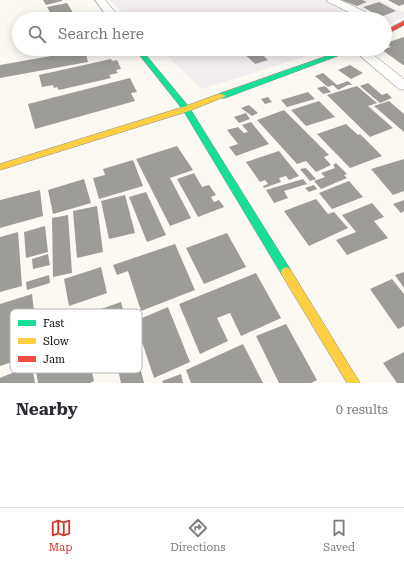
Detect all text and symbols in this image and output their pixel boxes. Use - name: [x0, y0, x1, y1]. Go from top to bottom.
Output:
- search box: [12, 12, 392, 56]
- icon: search: [26, 23, 48, 45]
- text: Search here: [58, 25, 144, 43]
- legend: [10, 309, 142, 373]
- text: Fast: [43, 317, 64, 330]
- text: Slow: [43, 335, 70, 348]
- text: Jam: [43, 353, 65, 366]
- text: Nearby: [16, 399, 78, 419]
- text: 0 results: [336, 402, 388, 417]
- tab: Map: [49, 517, 72, 554]
- tab: Directions: [170, 517, 225, 554]
- tab: Saved: [323, 517, 355, 554]

